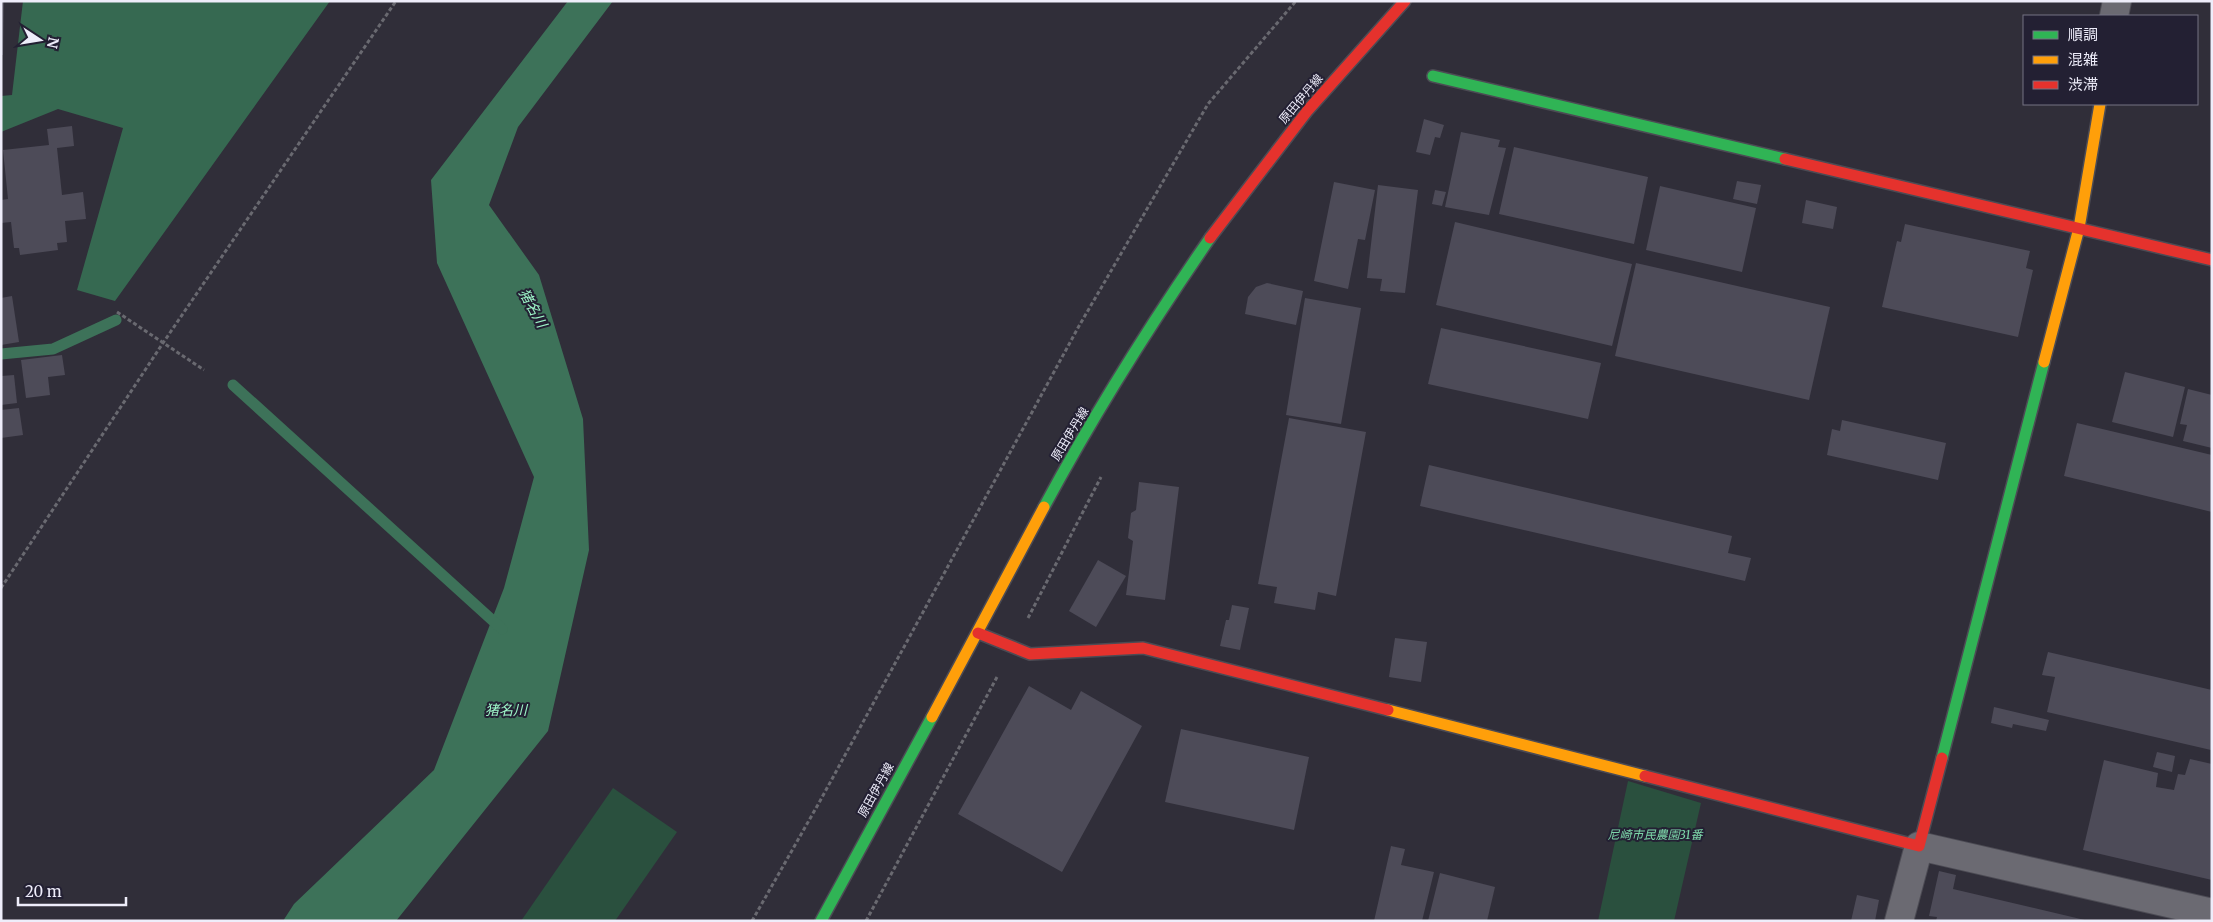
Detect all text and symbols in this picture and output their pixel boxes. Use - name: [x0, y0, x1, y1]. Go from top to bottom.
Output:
- north arrow: [15, 15, 65, 65]
- legend: [2023, 15, 2198, 105]
- text: 順調: [2068, 25, 2098, 44]
- text: N: [43, 35, 63, 50]
- text: 混雑: [2068, 50, 2098, 69]
- street label: 原田伊丹線: [1276, 71, 1326, 126]
- text: 渋滞: [2068, 75, 2098, 94]
- water label: 猪名川: [515, 285, 552, 332]
- street label: 原田伊丹線: [1048, 404, 1091, 463]
- water label: 猪名川: [485, 701, 529, 719]
- street label: 原田伊丹線: [854, 760, 897, 820]
- park label: 尼崎市民農園31番: [1607, 827, 1704, 842]
- scale bar: [18, 874, 125, 906]
- text: 20 m: [25, 882, 62, 901]

